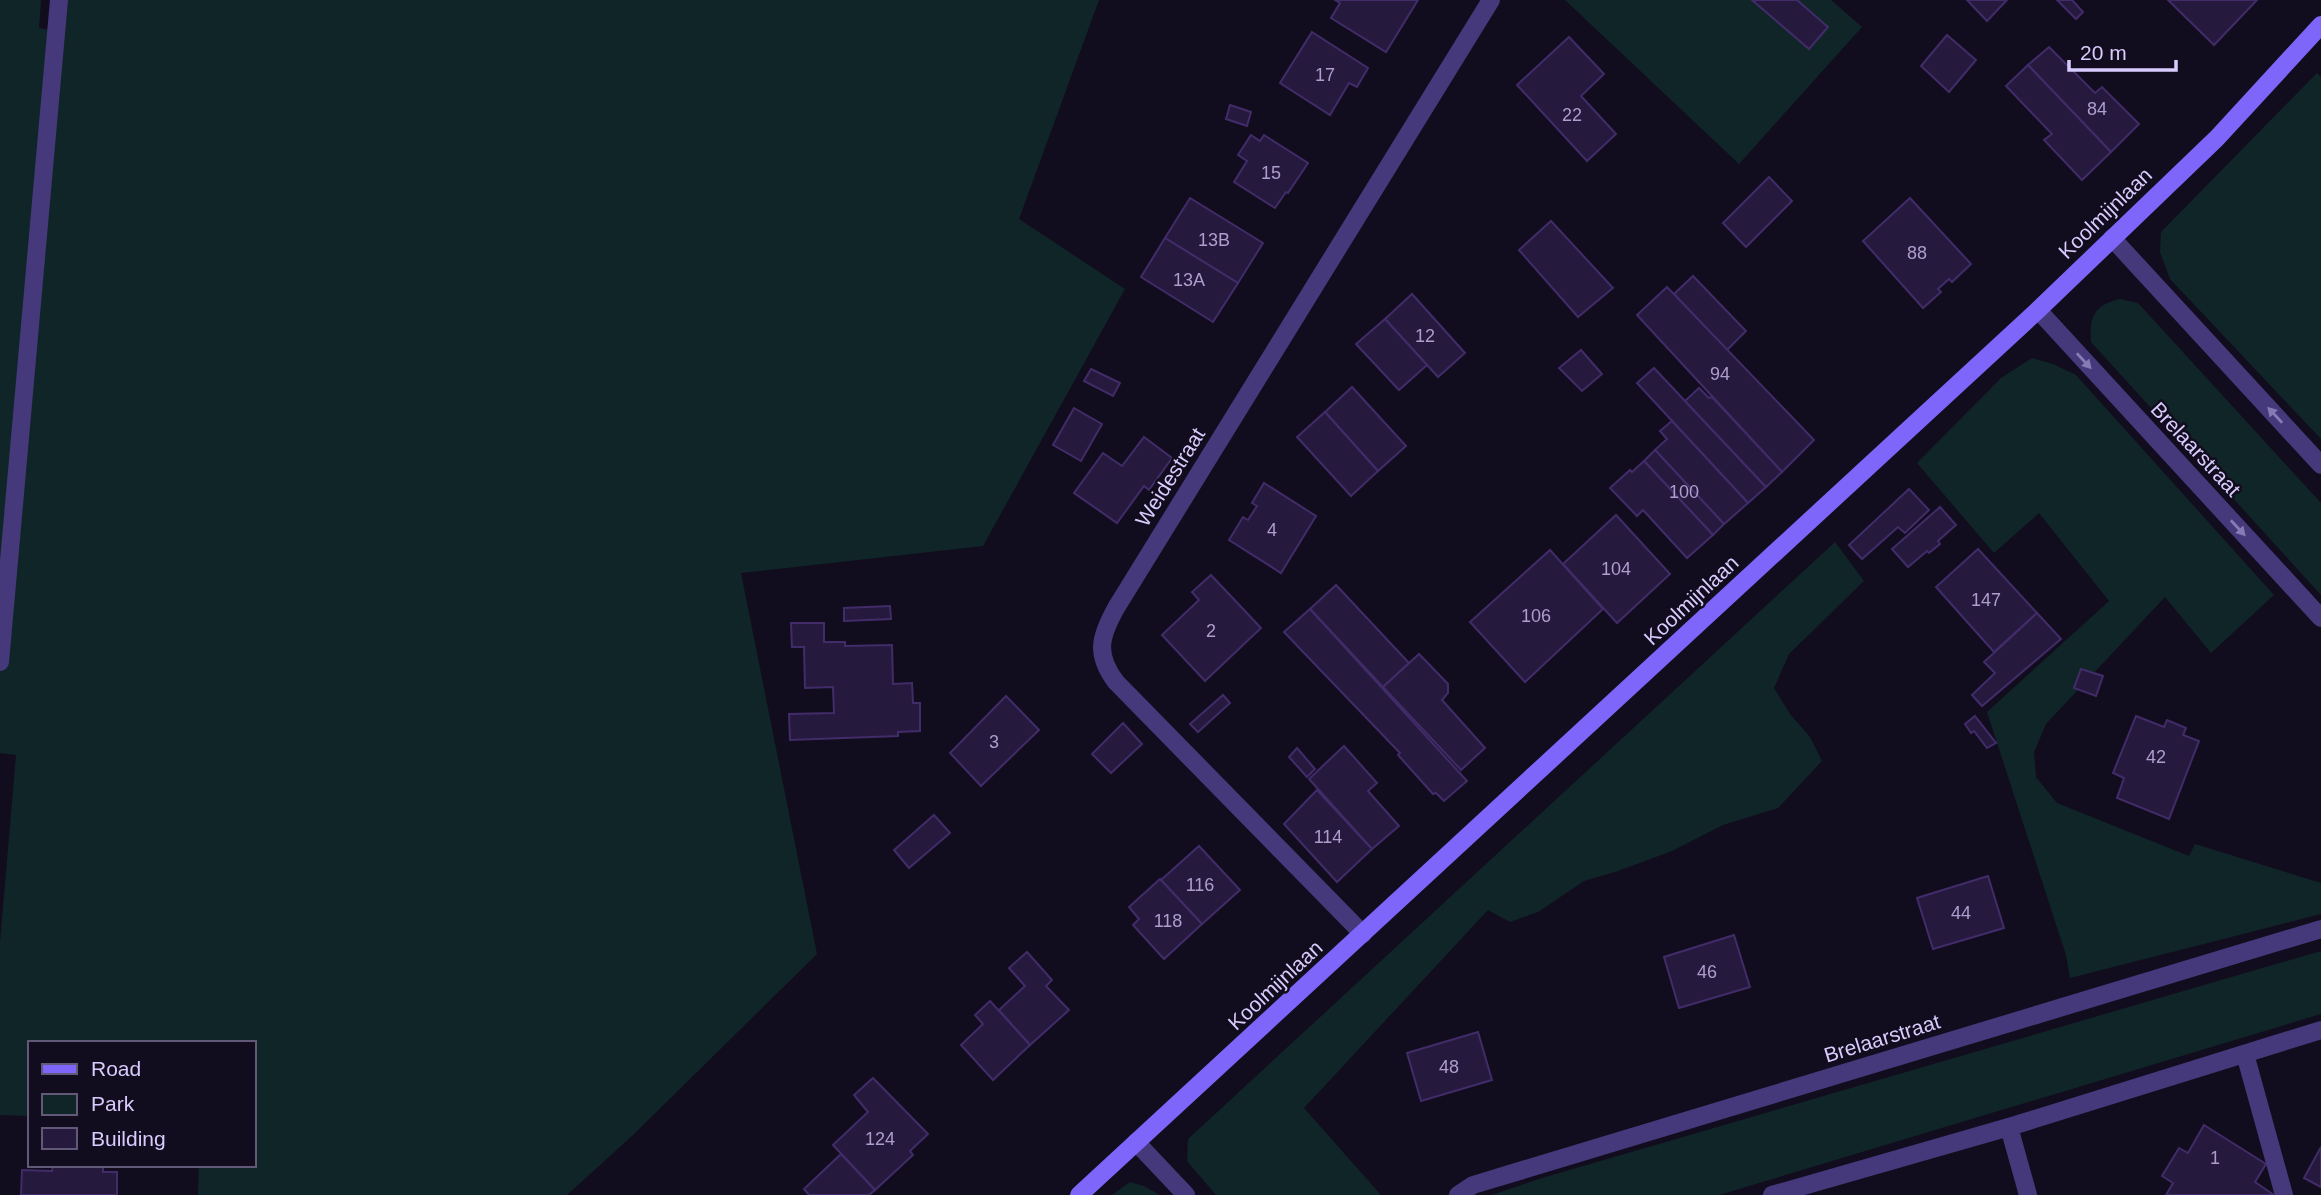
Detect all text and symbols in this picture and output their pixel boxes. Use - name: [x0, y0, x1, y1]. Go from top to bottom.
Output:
- scale bar: [2069, 28, 2176, 72]
- text: 20 m: [2080, 41, 2127, 64]
- house number: 17: [1315, 65, 1335, 85]
- house number: 84: [2087, 99, 2107, 119]
- house number: 22: [1562, 105, 1582, 125]
- house number: 15: [1261, 163, 1281, 183]
- street label: Koolmijnlaan: [2054, 163, 2156, 263]
- house number: 13B: [1198, 230, 1230, 250]
- house number: 88: [1907, 243, 1927, 263]
- house number: 13A: [1173, 270, 1205, 290]
- house number: 12: [1415, 326, 1435, 346]
- one-way arrow: [2076, 352, 2092, 370]
- house number: 94: [1710, 364, 1730, 384]
- street label: Brelaarstraat: [2147, 397, 2246, 501]
- one-way arrow: [2267, 406, 2283, 424]
- street label: Weidestraat: [1131, 423, 1209, 530]
- house number: 100: [1669, 482, 1699, 502]
- one-way arrow: [2230, 519, 2246, 536]
- house number: 4: [1267, 520, 1277, 540]
- street label: Koolmijnlaan: [1639, 551, 1743, 649]
- house number: 104: [1601, 559, 1631, 579]
- house number: 147: [1971, 590, 2001, 610]
- house number: 106: [1521, 606, 1551, 626]
- house number: 2: [1206, 621, 1216, 641]
- house number: 3: [989, 732, 999, 752]
- house number: 42: [2146, 747, 2166, 767]
- house number: 114: [1314, 827, 1342, 847]
- house number: 116: [1186, 875, 1214, 895]
- house number: 44: [1951, 903, 1971, 923]
- house number: 118: [1154, 911, 1182, 931]
- street label: Koolmijnlaan: [1223, 936, 1327, 1034]
- house number: 46: [1697, 962, 1717, 982]
- street label: Brelaarstraat: [1821, 1009, 1943, 1067]
- legend: [28, 1041, 256, 1167]
- text: Road: [91, 1057, 141, 1080]
- house number: 48: [1439, 1057, 1459, 1077]
- text: Park: [91, 1092, 135, 1115]
- text: Building: [91, 1127, 166, 1150]
- house number: 124: [865, 1129, 895, 1149]
- house number: 1: [2210, 1148, 2220, 1168]

